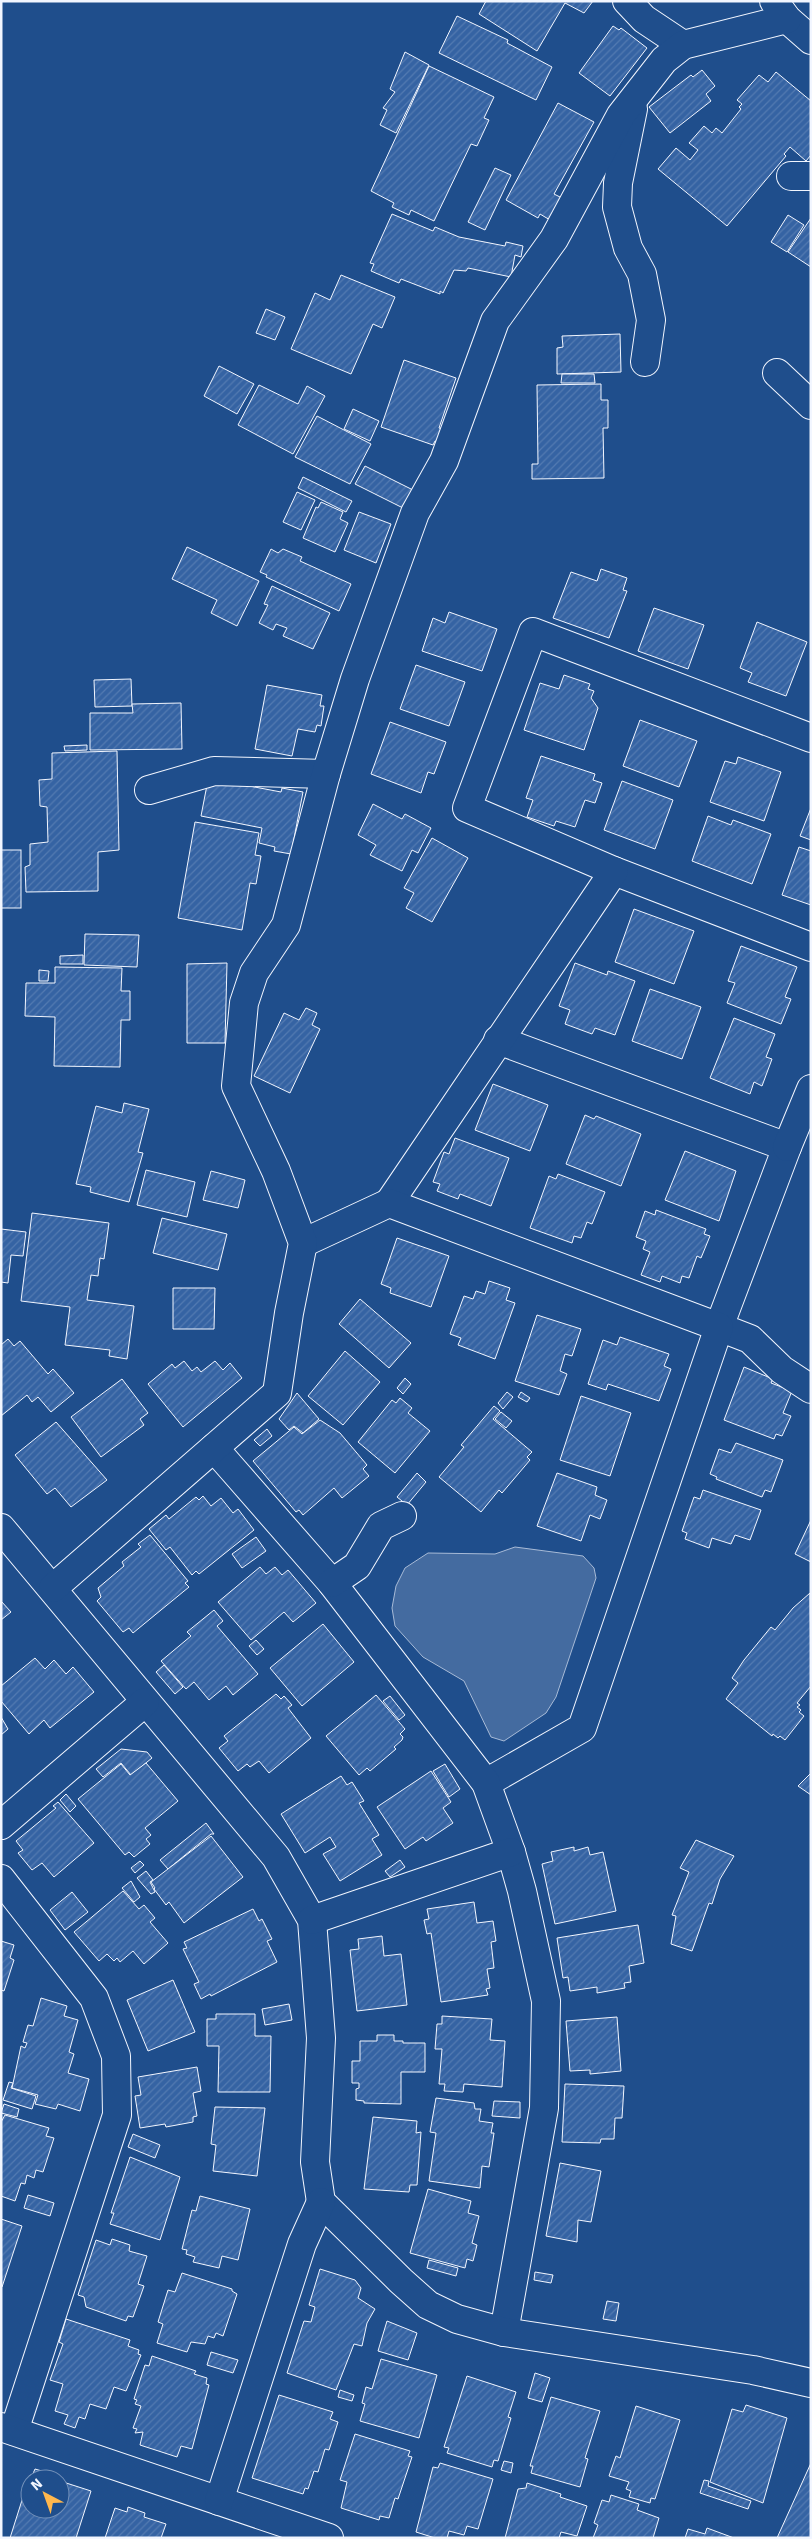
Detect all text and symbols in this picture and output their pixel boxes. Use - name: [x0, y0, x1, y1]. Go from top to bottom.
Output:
- north arrow: [20, 2469, 70, 2519]
- text: N: [28, 2475, 46, 2494]

